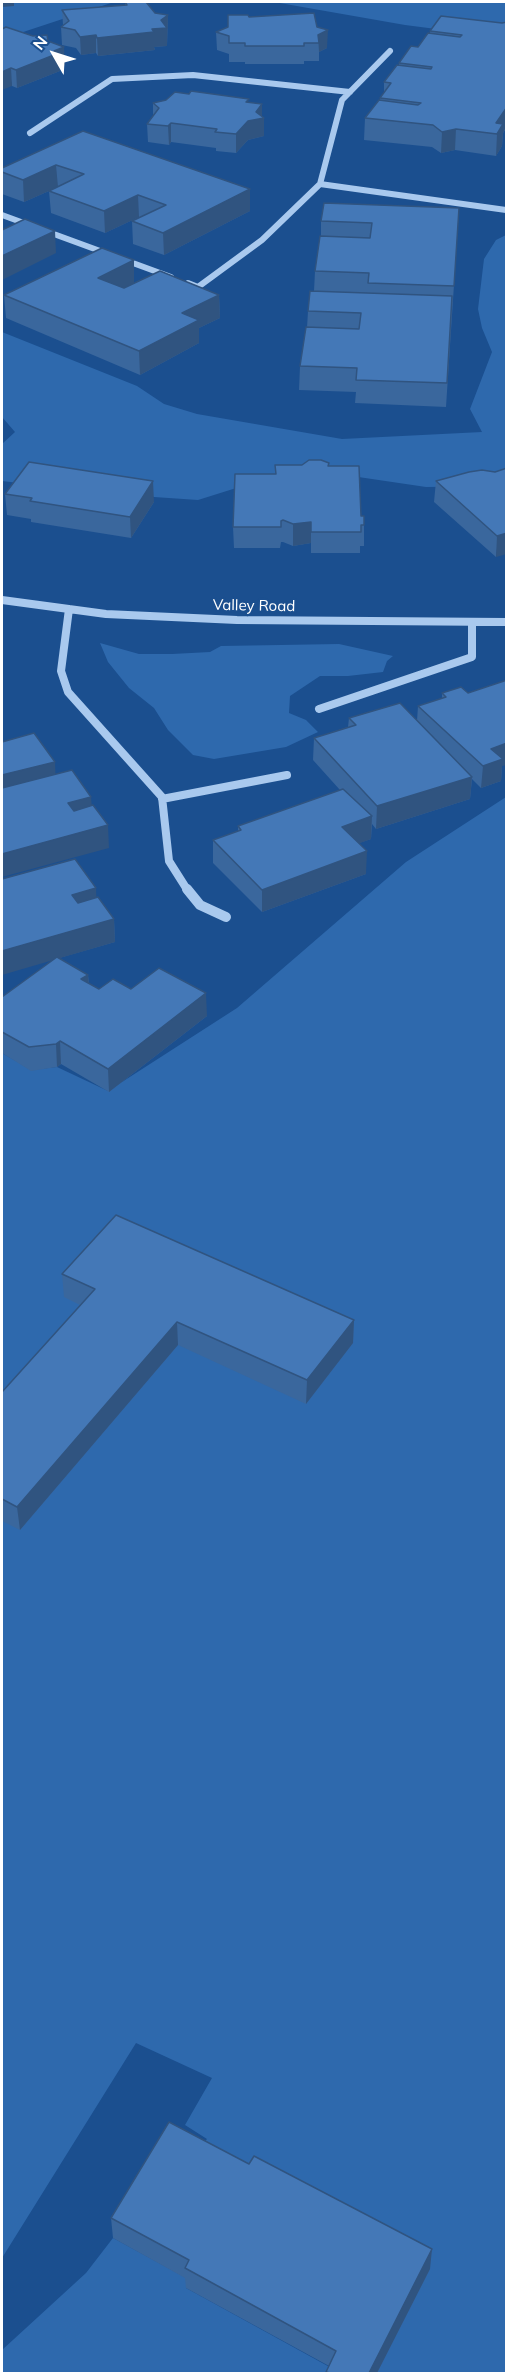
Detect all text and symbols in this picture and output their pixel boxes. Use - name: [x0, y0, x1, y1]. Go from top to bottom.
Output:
- north arrow: [24, 24, 84, 84]
- text: N: [28, 32, 52, 54]
- street label: Valley Road: [213, 596, 295, 616]

